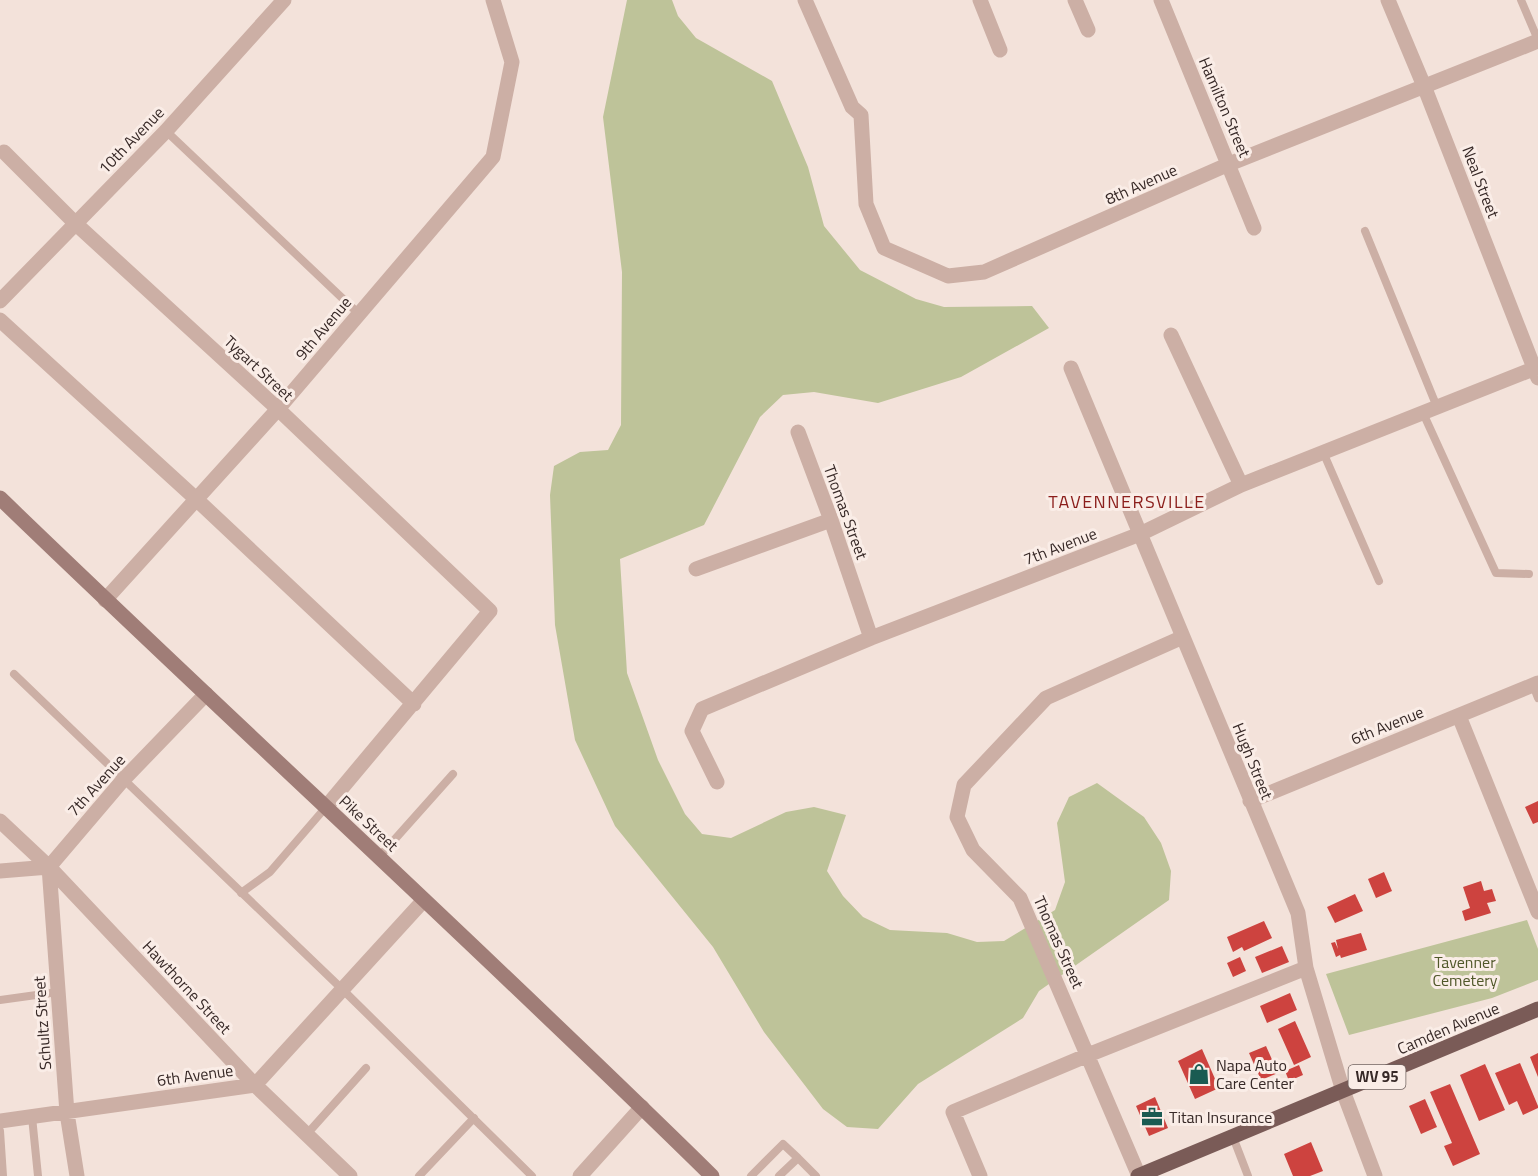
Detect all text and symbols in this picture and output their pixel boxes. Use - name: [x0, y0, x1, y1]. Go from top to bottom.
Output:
- street label: Hamilton Street: [1193, 53, 1257, 161]
- street label: 10th Avenue: [93, 101, 169, 179]
- street label: Neal Street: [1456, 143, 1506, 222]
- street label: 8th Avenue: [1101, 157, 1181, 211]
- street label: 9th Avenue: [289, 291, 357, 365]
- street label: Tygart Street: [219, 330, 299, 407]
- street label: Thomas Street: [818, 461, 874, 563]
- district label: TAVENNERSVILLE: [1048, 488, 1206, 515]
- street label: 7th Avenue: [1020, 521, 1100, 571]
- street label: 6th Avenue: [1347, 699, 1427, 751]
- street label: Hugh Street: [1227, 719, 1279, 803]
- street label: 7th Avenue: [61, 748, 131, 822]
- street label: Pike Street: [334, 789, 404, 857]
- street label: Thomas Street: [1028, 892, 1090, 992]
- street label: Hawthorne Street: [137, 935, 237, 1040]
- park label: Tavenner Cemetery: [1433, 950, 1498, 992]
- street label: Schultz Street: [27, 975, 57, 1071]
- street label: Camden Avenue: [1393, 996, 1503, 1060]
- place label: Napa Auto Care Center: [1216, 1053, 1295, 1095]
- street label: 6th Avenue: [155, 1058, 235, 1092]
- shop icon: Napa Auto Care Center: [1187, 1062, 1211, 1086]
- road number: WV 95: [1348, 1065, 1406, 1089]
- office icon: Titan Insurance: [1140, 1105, 1164, 1129]
- place label: Titan Insurance: [1169, 1105, 1272, 1129]

